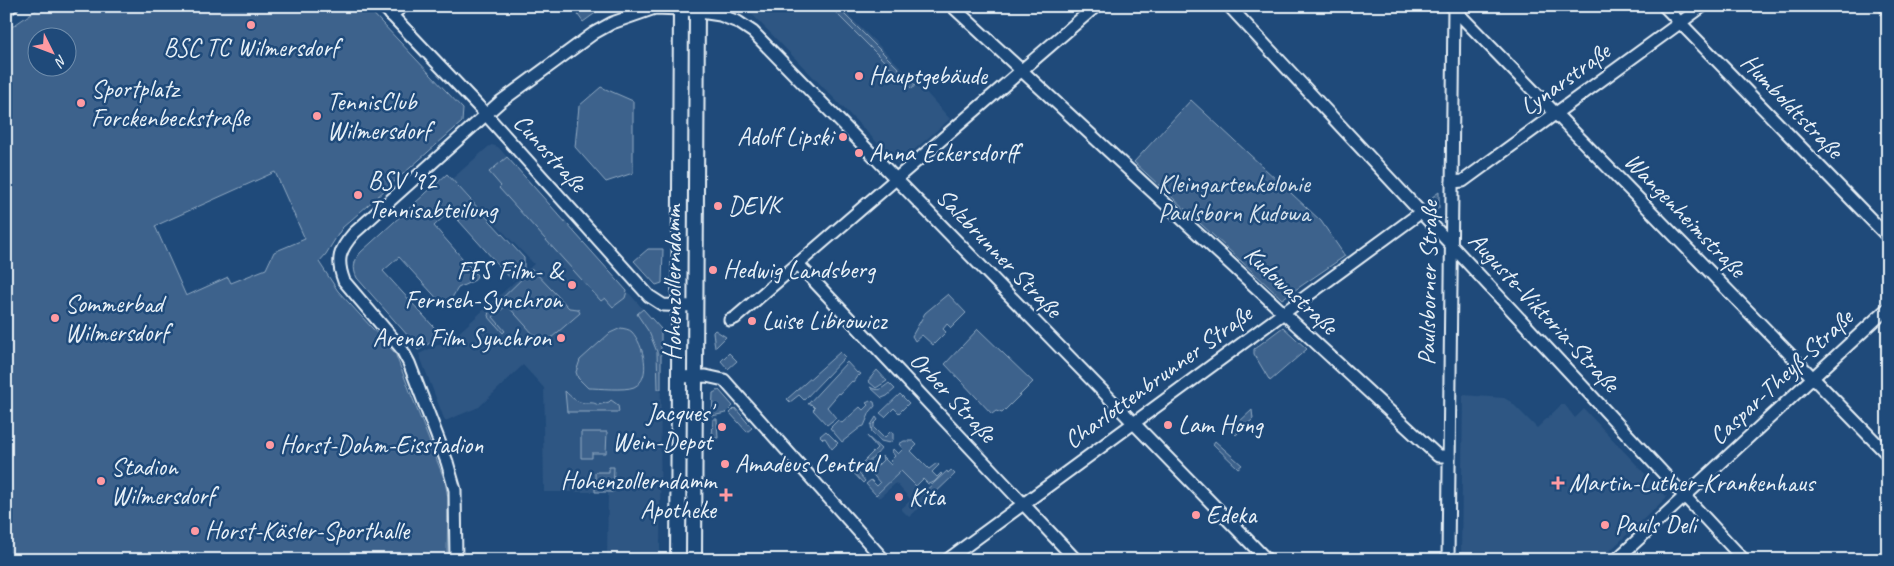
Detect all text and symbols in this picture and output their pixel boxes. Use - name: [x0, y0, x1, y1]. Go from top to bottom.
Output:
- marker: BSC TC Wilmersdorf: [245, 19, 257, 31]
- north arrow: [28, 28, 78, 78]
- place label: BSC TC Wilmersdorf: [164, 32, 343, 64]
- street label: Lynarstraße: [1514, 34, 1618, 122]
- street label: Humboldtstraße: [1734, 47, 1851, 167]
- text: N: [51, 51, 71, 71]
- place label: Hauptgebäude: [869, 60, 989, 92]
- marker: Hauptgebäude: [853, 70, 865, 82]
- place label: Sportplatz Forckenbeckstraße: [91, 73, 251, 134]
- place label: TennisClub Wilmersdorf: [327, 86, 435, 147]
- marker: Sportplatz Forckenbeckstraße: [75, 97, 87, 109]
- street label: Cunostraße: [506, 107, 595, 200]
- marker: TennisClub Wilmersdorf: [311, 110, 323, 122]
- place label: Adolf Lipski: [737, 121, 836, 153]
- marker: Adolf Lipski: [837, 131, 849, 143]
- place label: Anna Eckersdorff: [869, 137, 1024, 169]
- street label: Wangenheimstraße: [1617, 146, 1754, 286]
- marker: Anna Eckersdorff: [853, 147, 865, 159]
- place label: BSV '92 Tennisabteilung: [368, 165, 499, 226]
- park label: Kleingartenkolonie Paulsborn Kudowa: [1158, 168, 1313, 229]
- street label: Salzbrunner Straße: [929, 181, 1070, 326]
- marker: BSV '92 Tennisabteilung: [352, 189, 364, 201]
- place label: DEVK: [728, 190, 783, 222]
- street label: Paulsborner Straße: [1411, 199, 1445, 366]
- marker: DEVK: [712, 200, 724, 212]
- street label: Hohenzollerndamm: [657, 203, 689, 361]
- street label: Auguste-Viktoria-Straße: [1462, 225, 1628, 400]
- street label: Kudowastraße: [1237, 238, 1346, 343]
- place label: Hedwig Landsberg: [723, 254, 877, 286]
- place label: FFS Film- & Fernseh-Synchron: [405, 255, 565, 316]
- marker: Hedwig Landsberg: [707, 264, 719, 276]
- marker: FFS Film- & Fernseh-Synchron: [566, 279, 578, 291]
- place label: Sommerbad Wilmersdorf: [65, 288, 173, 349]
- street label: Charlottenbrunner Straße: [1058, 297, 1260, 456]
- street label: Caspar-Theyß-Straße: [1702, 301, 1861, 452]
- place label: Luise Librowicz: [762, 305, 889, 337]
- marker: Sommerbad Wilmersdorf: [49, 312, 61, 324]
- marker: Luise Librowicz: [746, 315, 758, 327]
- place label: Arena Film Synchron: [373, 322, 552, 354]
- marker: Arena Film Synchron: [555, 332, 567, 344]
- street label: Orber Straße: [903, 345, 1005, 451]
- place label: Jacques' Wein-Depot: [612, 397, 717, 458]
- place label: Lam Hong: [1178, 409, 1265, 441]
- marker: Lam Hong: [1162, 419, 1174, 431]
- marker: Jacques' Wein-Depot: [716, 421, 728, 433]
- place label: Horst-Dohm-Eisstadion: [280, 429, 484, 461]
- marker: Horst-Dohm-Eisstadion: [264, 439, 276, 451]
- place label: Amadeus Central: [735, 448, 882, 480]
- place label: Stadion Wilmersdorf: [111, 451, 219, 512]
- marker: Amadeus Central: [719, 458, 731, 470]
- place label: Hohenzollerndamm Apotheke: [561, 465, 718, 526]
- place label: Martin-Luther-Krankenhaus: [1569, 467, 1817, 499]
- marker: Stadion Wilmersdorf: [95, 475, 107, 487]
- marker: Martin-Luther-Krankenhaus: [1551, 476, 1565, 490]
- place label: Kita: [909, 481, 947, 513]
- marker: Hohenzollerndamm Apotheke: [720, 489, 732, 501]
- marker: Kita: [893, 491, 905, 503]
- place label: Edeka: [1206, 499, 1258, 531]
- marker: Edeka: [1190, 509, 1202, 521]
- place label: Pauls Deli: [1615, 509, 1699, 541]
- place label: Horst-Käsler-Sporthalle: [205, 515, 411, 547]
- marker: Pauls Deli: [1599, 519, 1611, 531]
- marker: Horst-Käsler-Sporthalle: [189, 525, 201, 537]

